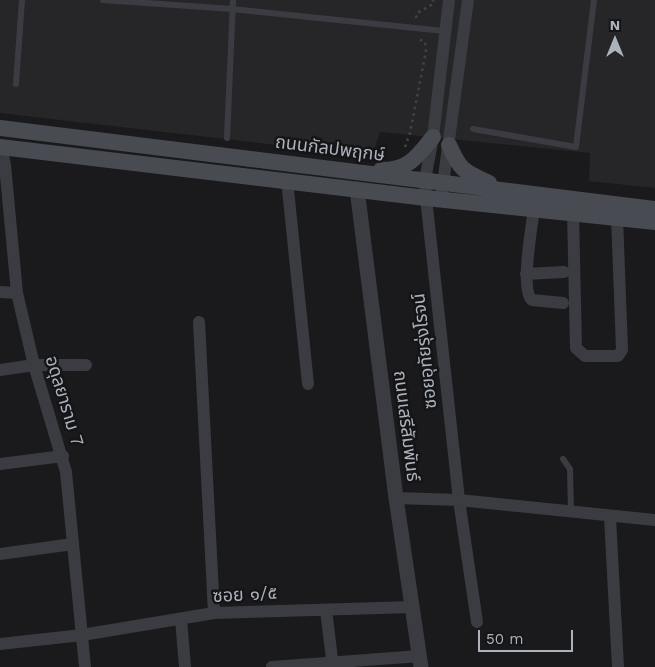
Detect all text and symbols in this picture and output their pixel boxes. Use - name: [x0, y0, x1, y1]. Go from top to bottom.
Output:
- north arrow: [590, 15, 640, 65]
- text: N: [610, 17, 620, 33]
- street label: ถนนกัลปพฤกษ์: [274, 132, 386, 166]
- street label: ซอยอุทัยรุ่งโรจน์: [408, 292, 442, 410]
- street label: อดุลยาราม 7: [40, 353, 88, 449]
- street label: ถนนเสรีสัมพันธ์: [388, 369, 424, 483]
- street label: ซอย ๑/๕: [212, 583, 278, 607]
- scale bar: [480, 620, 575, 652]
- text: 50 m: [486, 630, 523, 648]

